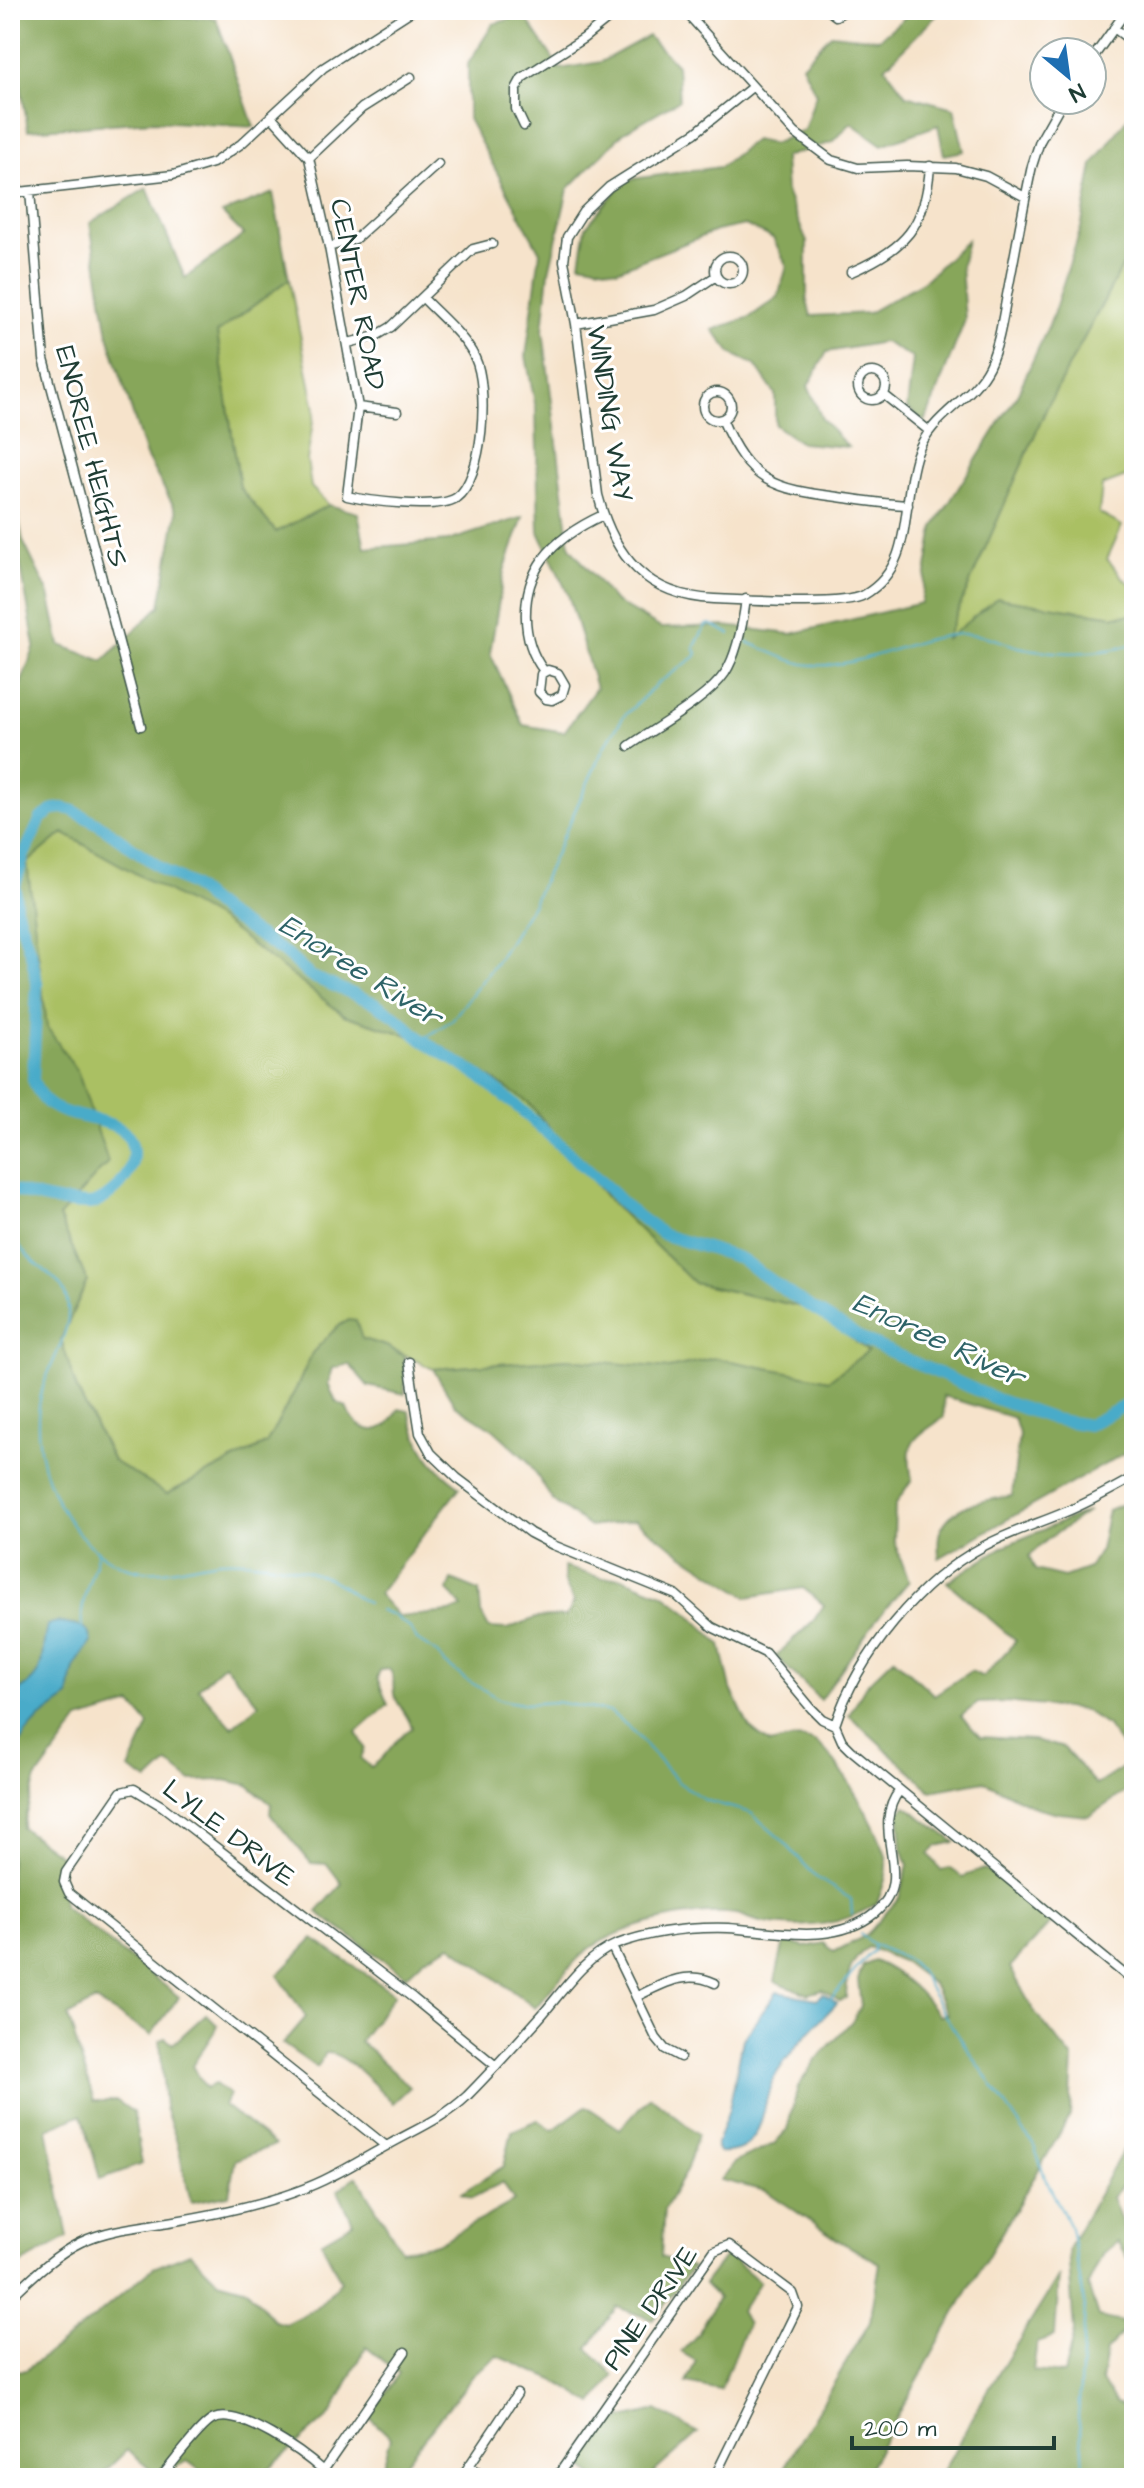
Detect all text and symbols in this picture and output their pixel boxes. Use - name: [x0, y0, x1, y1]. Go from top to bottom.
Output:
- north arrow: [1028, 36, 1108, 116]
- text: N: [1063, 75, 1091, 109]
- street label: CENTER ROAD: [320, 195, 395, 393]
- street label: WINDING WAY: [576, 322, 643, 504]
- street label: ENOREE HEIGHTS: [45, 342, 138, 571]
- water label: Enoree River: [271, 904, 453, 1039]
- water label: Enoree River: [846, 1282, 1034, 1399]
- street label: LYLE DRIVE: [154, 1770, 304, 1897]
- street label: PINE DRIVE: [593, 2237, 708, 2378]
- scale bar: [852, 2400, 1054, 2450]
- text: 200 m: [864, 2412, 937, 2446]

